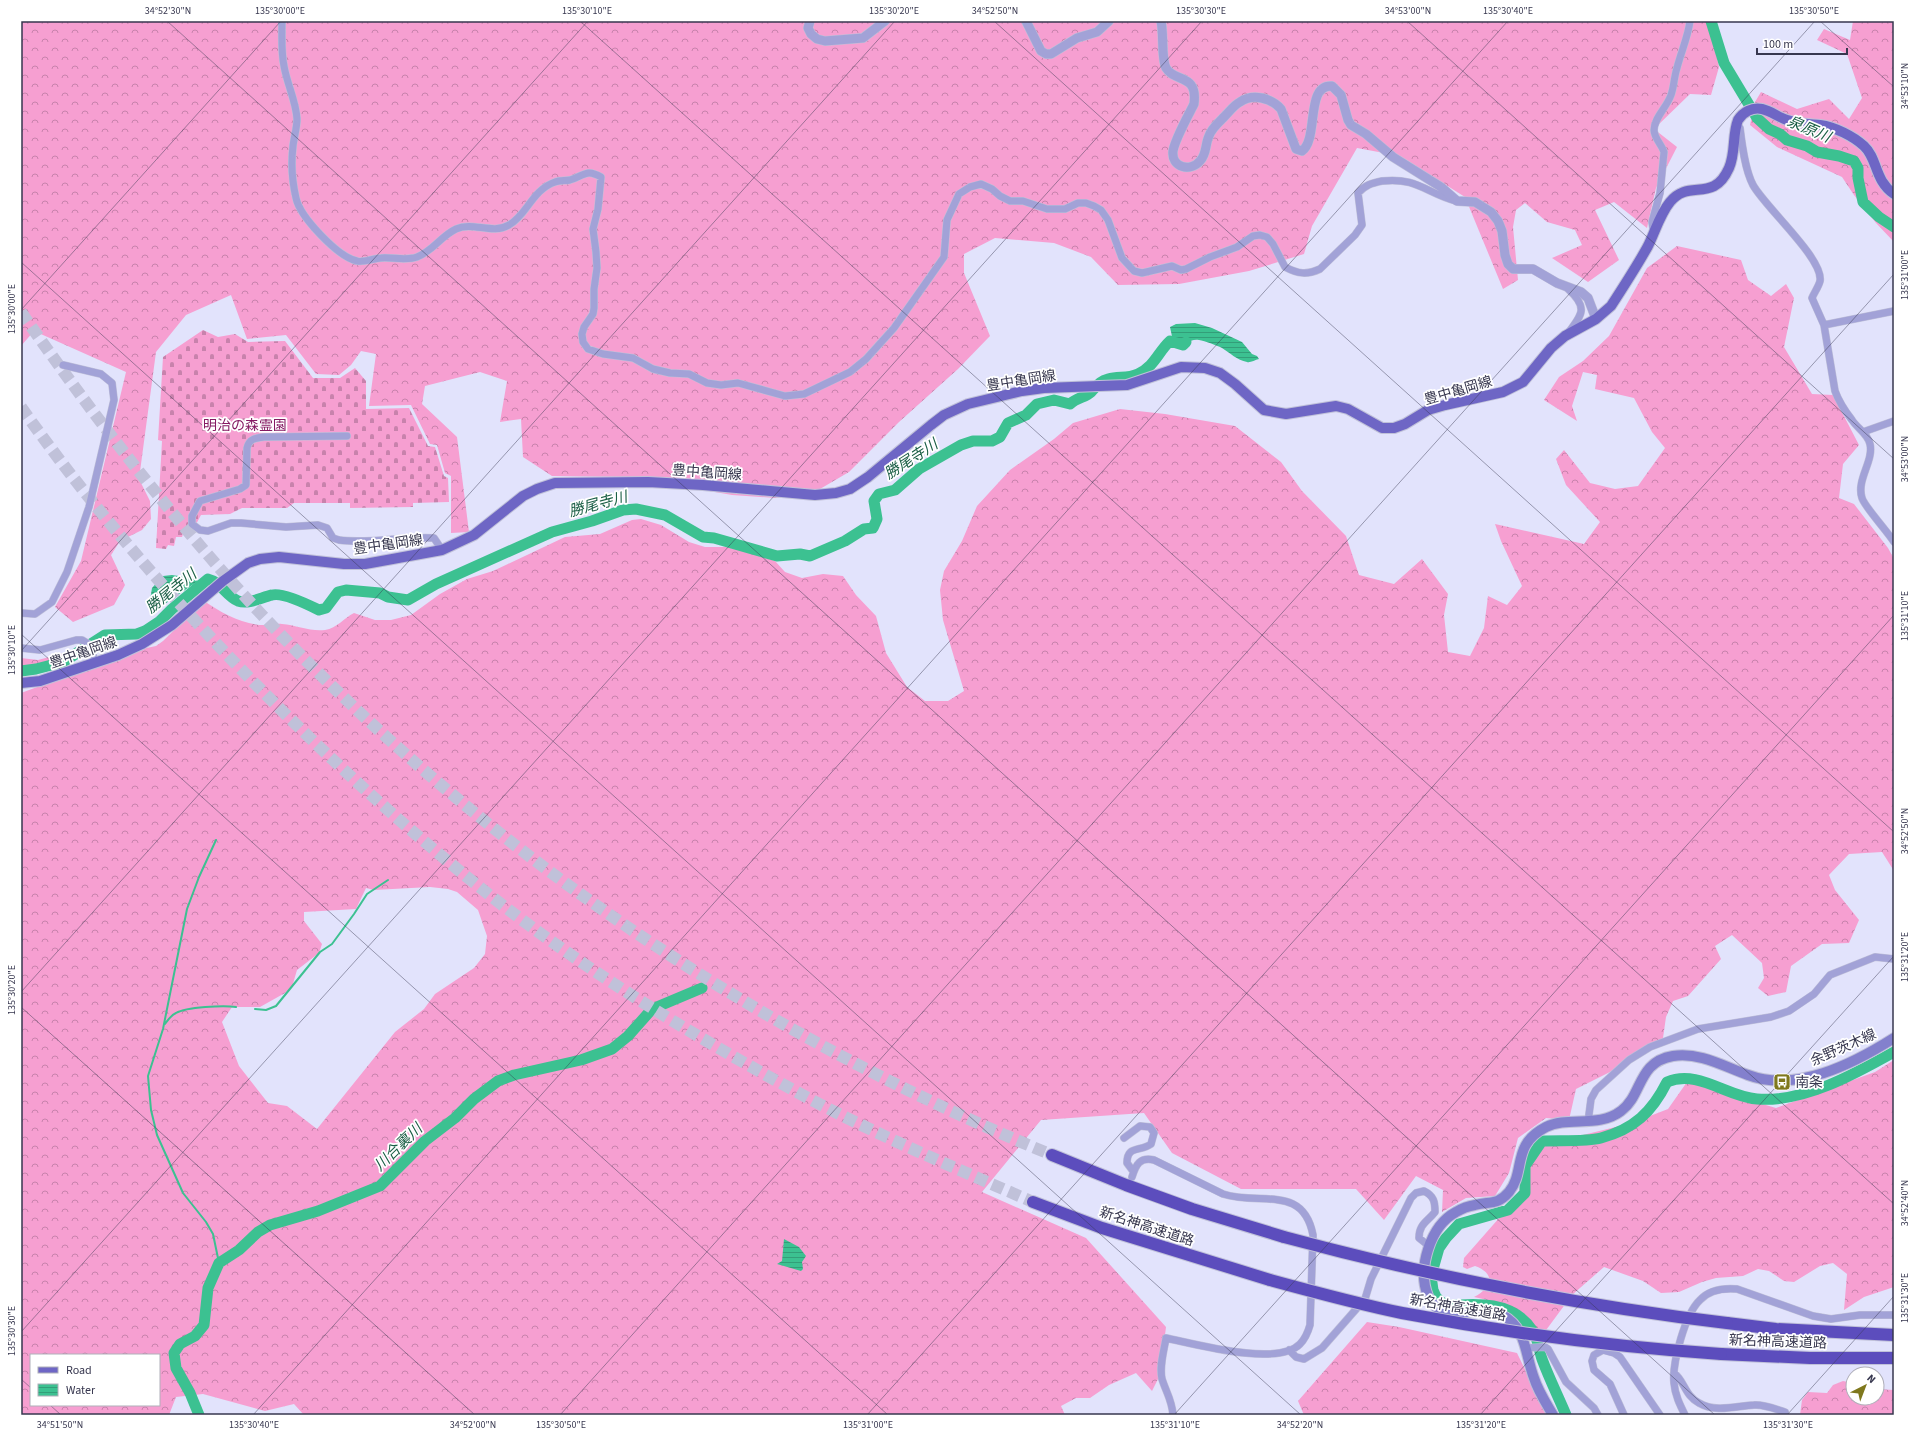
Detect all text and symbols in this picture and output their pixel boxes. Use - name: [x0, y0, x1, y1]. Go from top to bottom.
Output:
- text: 34°52'30"N: [145, 4, 191, 18]
- text: 135°30'00"E: [255, 4, 305, 18]
- text: 135°30'10"E: [562, 4, 612, 18]
- text: 135°30'20"E: [869, 4, 919, 18]
- text: 34°52'50"N: [972, 4, 1018, 18]
- text: 135°30'30"E: [1176, 4, 1226, 18]
- text: 34°53'00"N: [1385, 4, 1431, 18]
- text: 135°30'40"E: [1483, 4, 1533, 18]
- text: 135°30'50"E: [1789, 4, 1839, 18]
- scale bar: [1757, 30, 1847, 56]
- text: 100 m: [1763, 36, 1793, 53]
- text: 34°53'10"N: [1898, 63, 1912, 109]
- water label: 泉原川: [1784, 111, 1835, 149]
- text: 135°31'00"E: [1898, 250, 1912, 300]
- text: 135°30'00"E: [5, 284, 19, 334]
- street label: 豊中亀岡線: [985, 366, 1057, 396]
- street label: 豊中亀岡線: [1422, 372, 1495, 410]
- park label: 明治の森霊園: [203, 416, 287, 436]
- water label: 勝尾寺川: [880, 433, 944, 485]
- text: 34°53'00"N: [1898, 436, 1912, 482]
- street label: 豊中亀岡線: [671, 461, 743, 485]
- water label: 勝尾寺川: [566, 486, 632, 522]
- street label: 豊中亀岡線: [352, 530, 424, 560]
- water label: 勝尾寺川: [141, 563, 203, 618]
- text: 135°31'10"E: [1898, 591, 1912, 641]
- text: 135°30'10"E: [5, 625, 19, 675]
- street label: 豊中亀岡線: [47, 632, 120, 674]
- text: 34°52'50"N: [1898, 808, 1912, 854]
- text: 135°31'20"E: [1898, 932, 1912, 982]
- text: 135°30'20"E: [5, 965, 19, 1015]
- street label: 余野茨木線: [1807, 1025, 1879, 1071]
- bus stop icon: 南条: [1772, 1072, 1792, 1092]
- place label: 南条: [1795, 1073, 1823, 1093]
- water label: 川合裏川: [369, 1118, 429, 1176]
- text: 34°52'40"N: [1898, 1180, 1912, 1226]
- street label: 新名神高速道路: [1097, 1202, 1196, 1252]
- text: 135°31'30"E: [1898, 1273, 1912, 1323]
- street label: 新名神高速道路: [1408, 1290, 1508, 1326]
- text: 135°30'30"E: [5, 1306, 19, 1356]
- street label: 新名神高速道路: [1729, 1330, 1827, 1354]
- legend: [30, 1354, 160, 1406]
- text: Road: [66, 1362, 92, 1379]
- north arrow: [1845, 1366, 1885, 1406]
- text: N: [1864, 1371, 1879, 1387]
- text: Water: [66, 1382, 96, 1399]
- text: 34°51'50"N: [37, 1418, 83, 1432]
- text: 135°30'40"E: [229, 1418, 279, 1432]
- text: 34°52'00"N: [450, 1418, 496, 1432]
- text: 135°30'50"E: [536, 1418, 586, 1432]
- text: 135°31'00"E: [843, 1418, 893, 1432]
- text: 135°31'10"E: [1150, 1418, 1200, 1432]
- text: 34°52'20"N: [1277, 1418, 1323, 1432]
- text: 135°31'20"E: [1456, 1418, 1506, 1432]
- text: 135°31'30"E: [1763, 1418, 1813, 1432]

